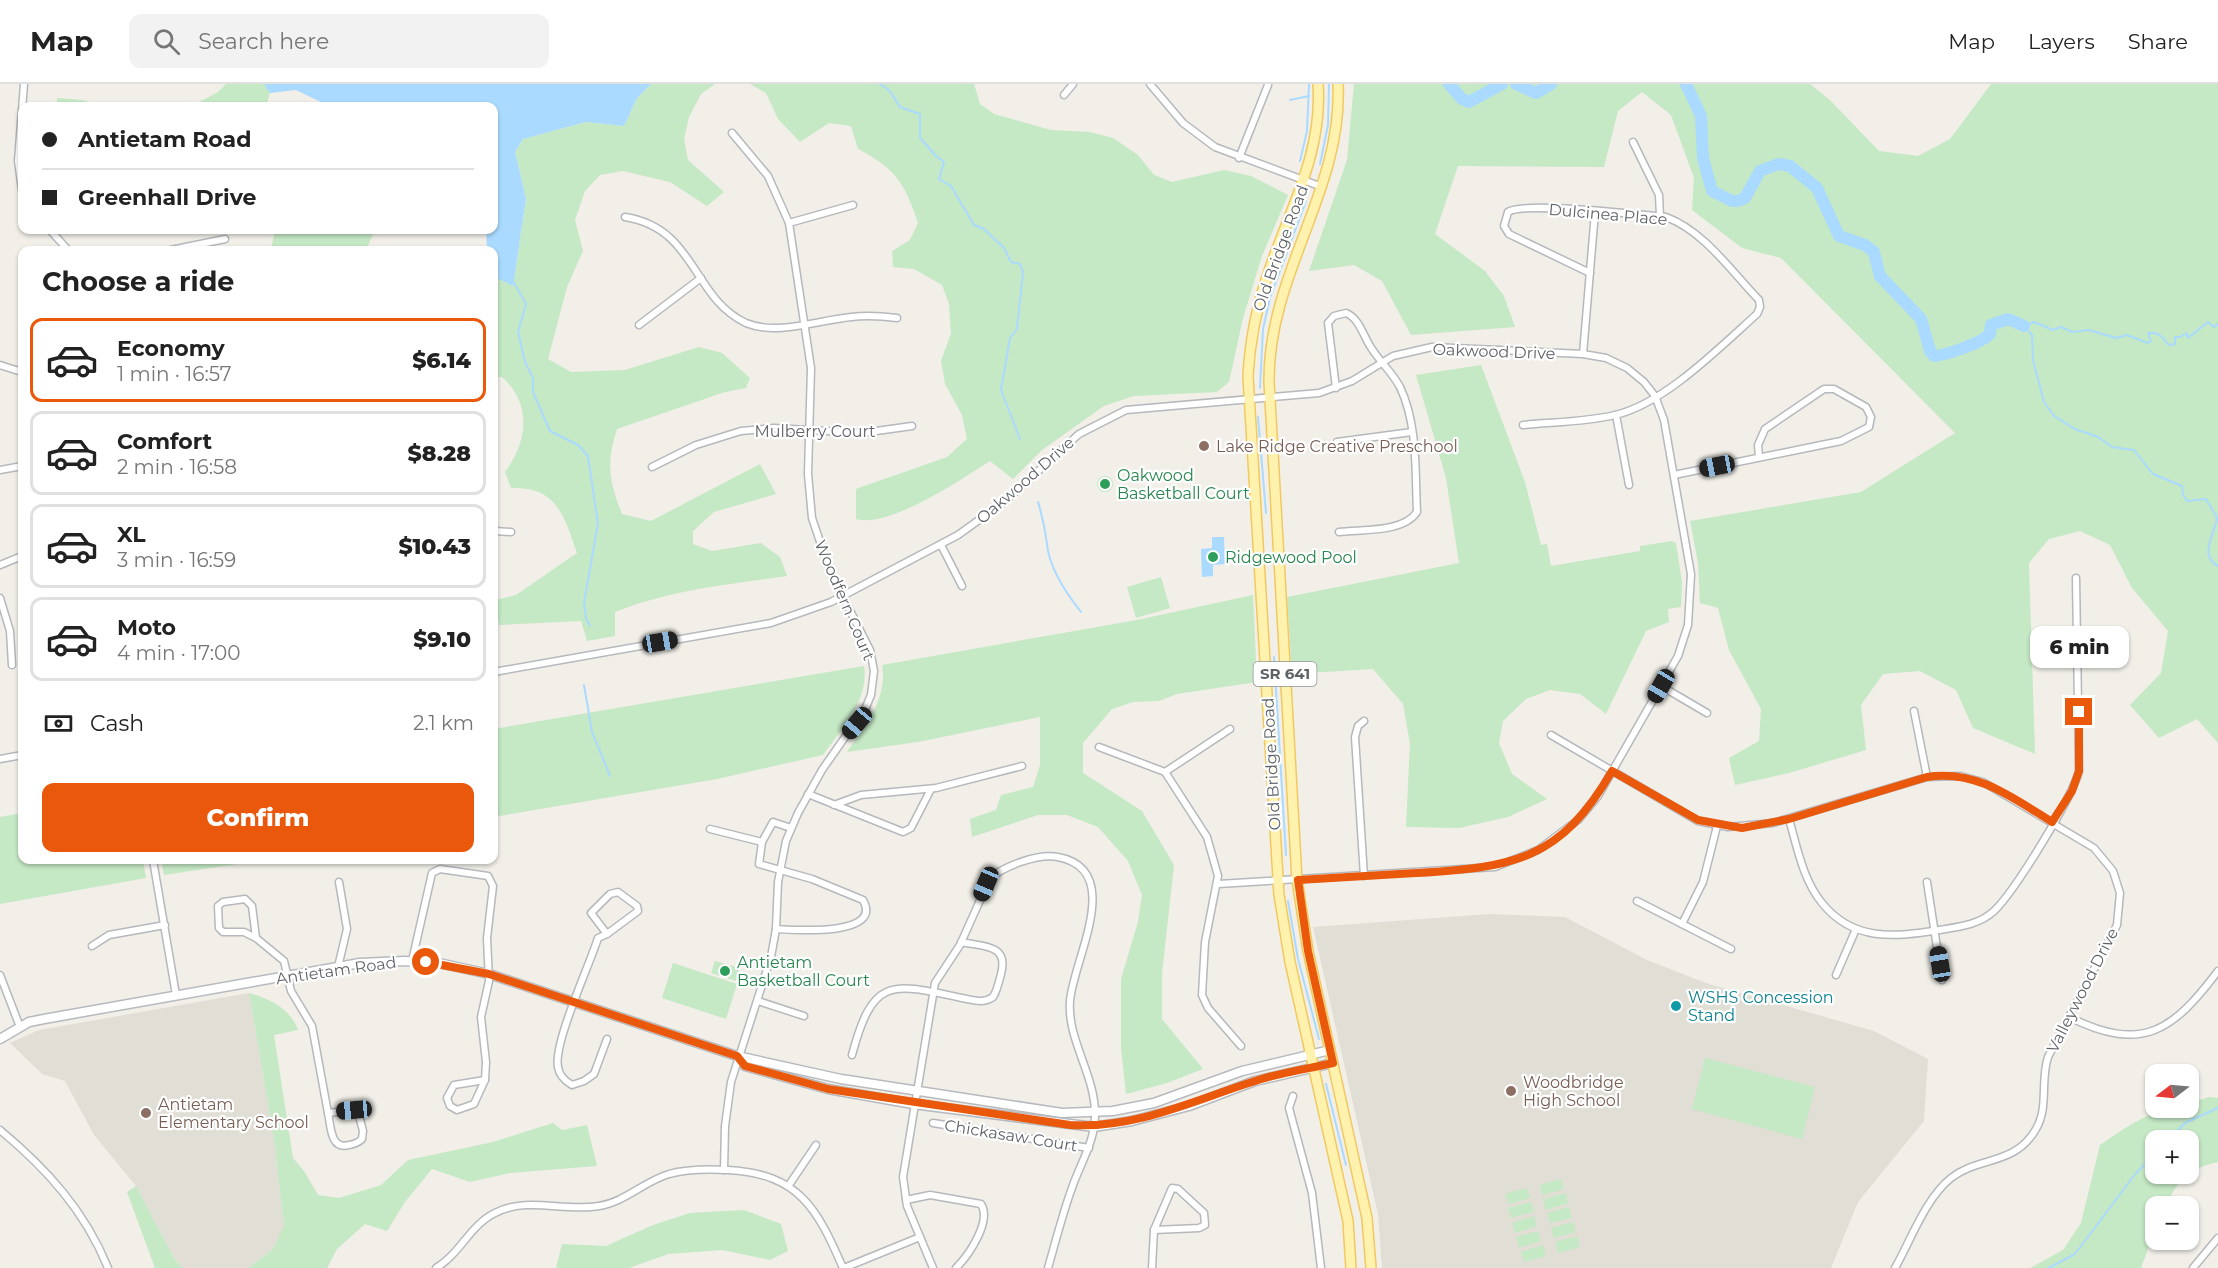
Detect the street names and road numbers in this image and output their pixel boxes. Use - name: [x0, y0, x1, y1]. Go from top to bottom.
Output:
- street label: Old Bridge Road: [1249, 182, 1312, 314]
- street label: Dulcinea Place: [1548, 200, 1668, 229]
- street label: Oakwood Drive: [1432, 340, 1556, 363]
- street label: Mulberry Court: [754, 422, 876, 441]
- street label: Oakwood Drive: [973, 433, 1078, 528]
- street label: Woodfern Court: [811, 537, 879, 664]
- road number: SR 641: [1254, 662, 1316, 686]
- street label: Old Bridge Road: [1259, 697, 1284, 831]
- street label: Valleywood Drive: [2043, 925, 2122, 1056]
- street label: Antietam Road: [275, 953, 397, 988]
- street label: Chickasaw Court: [943, 1116, 1079, 1155]

